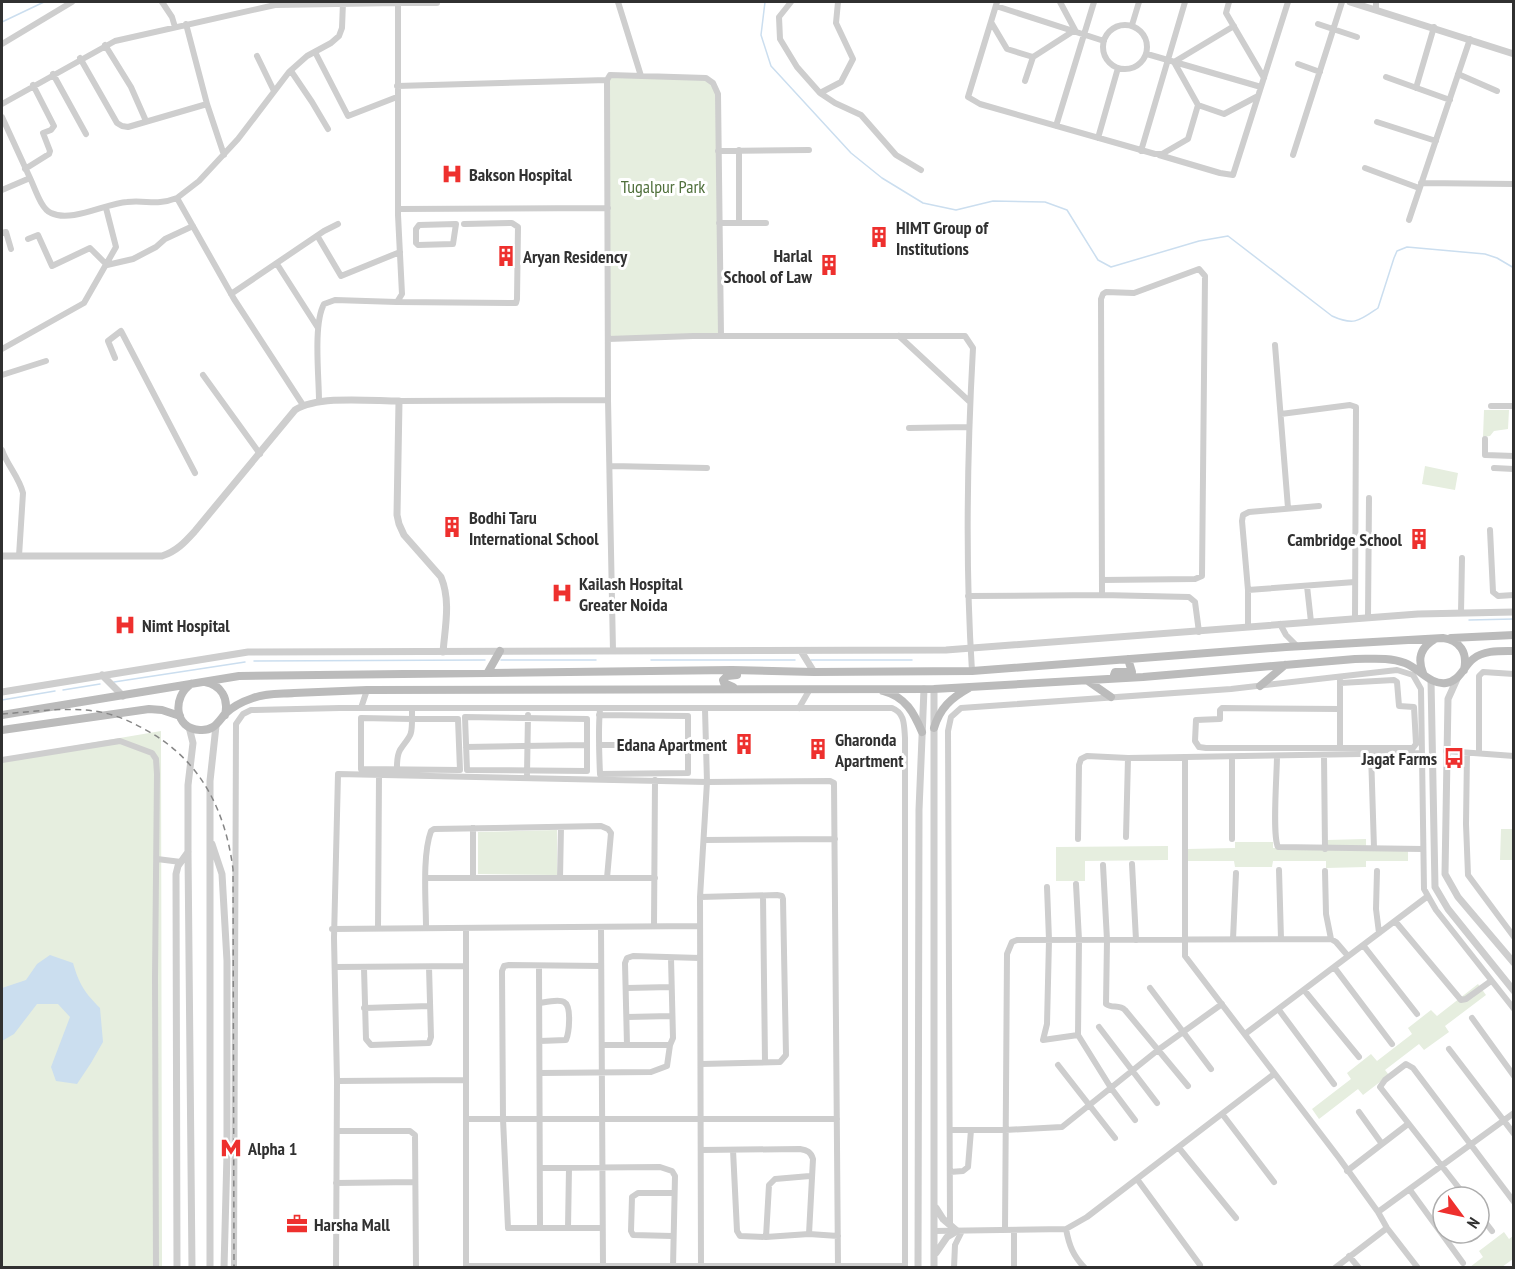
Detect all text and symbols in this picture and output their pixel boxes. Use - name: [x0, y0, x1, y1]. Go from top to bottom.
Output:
- hospital icon: Bakson Hospital: [440, 162, 464, 186]
- place label: Bakson Hospital: [469, 163, 572, 186]
- park label: Tugalpur Park: [621, 175, 705, 198]
- place label: HIMT Group of Institutions: [896, 216, 989, 260]
- building icon: HIMT Group of Institutions: [867, 225, 891, 249]
- building icon: Aryan Residency: [494, 244, 518, 268]
- place label: Harlal School of Law: [724, 244, 813, 288]
- place label: Aryan Residency: [522, 245, 628, 268]
- building icon: Harlal School of Law: [817, 253, 841, 277]
- place label: Bodhi Taru International School: [469, 506, 599, 550]
- building icon: Bodhi Taru International School: [440, 515, 464, 539]
- building icon: Cambridge School: [1407, 527, 1431, 551]
- place label: Cambridge School: [1287, 528, 1403, 551]
- place label: Kailash Hospital Greater Noida: [579, 572, 683, 616]
- hospital icon: Kailash Hospital Greater Noida: [550, 581, 574, 605]
- hospital icon: Nimt Hospital: [113, 613, 137, 637]
- place label: Nimt Hospital: [142, 614, 230, 637]
- place label: Gharonda Apartment: [834, 728, 904, 772]
- building icon: Edana Apartment: [732, 732, 756, 756]
- place label: Edana Apartment: [617, 733, 728, 756]
- building icon: Gharonda Apartment: [806, 737, 830, 761]
- bus stop icon: Jagat Farms: [1442, 746, 1466, 770]
- place label: Jagat Farms: [1361, 747, 1437, 770]
- metro station icon: Alpha 1: [219, 1136, 243, 1160]
- place label: Alpha 1: [247, 1137, 297, 1160]
- north arrow: [1431, 1185, 1491, 1245]
- office icon: Harsha Mall: [285, 1212, 309, 1236]
- place label: Harsha Mall: [314, 1213, 391, 1236]
- text: N: [1463, 1214, 1484, 1232]

